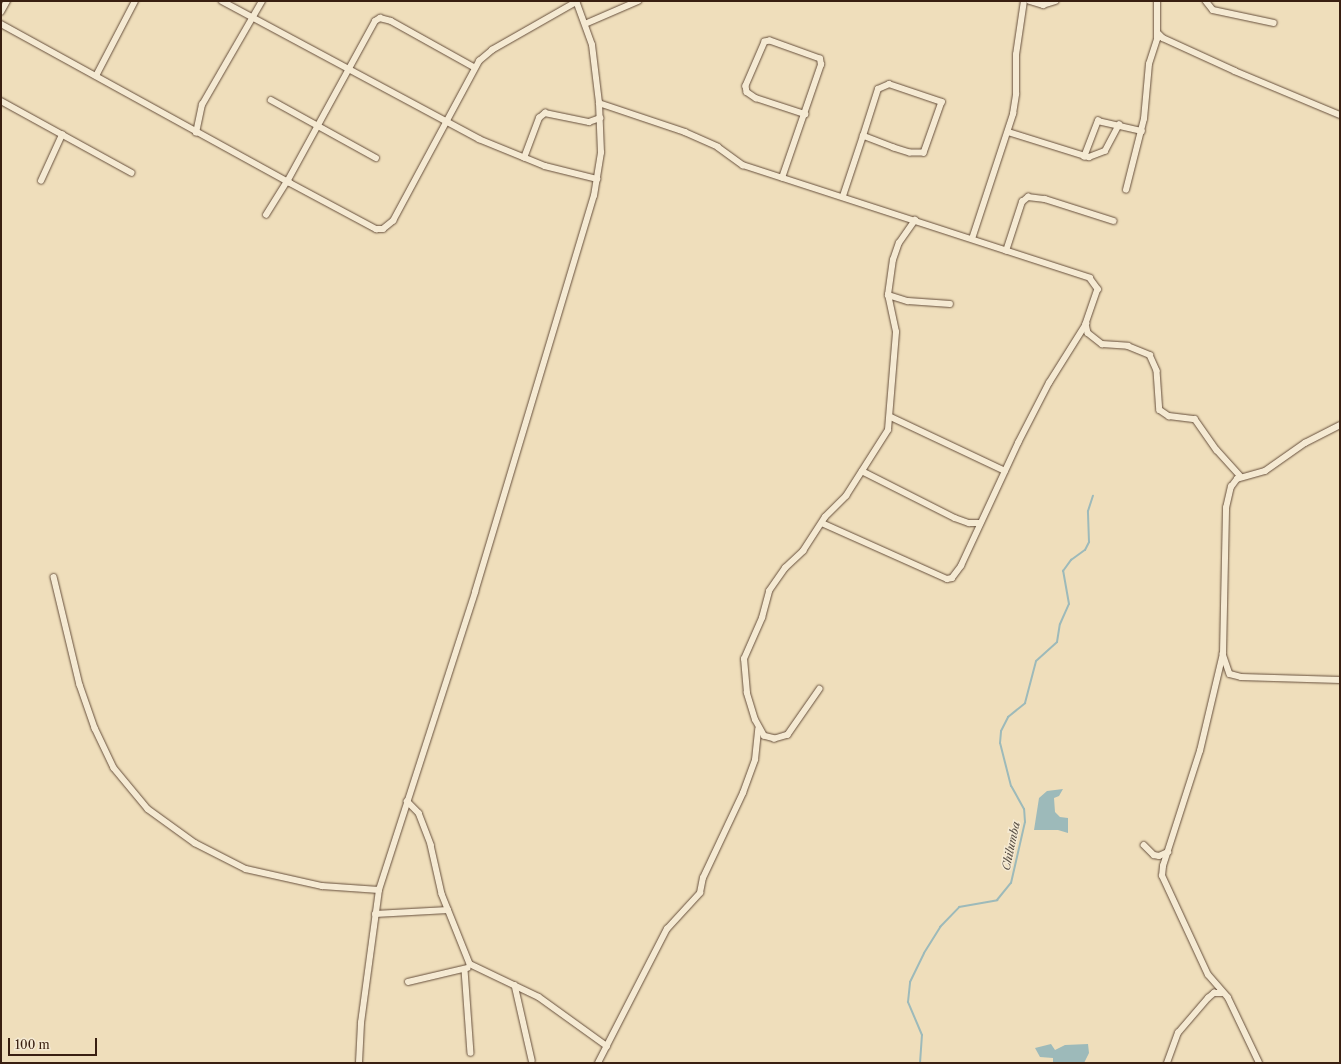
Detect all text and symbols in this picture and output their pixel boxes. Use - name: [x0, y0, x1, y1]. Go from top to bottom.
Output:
- water label: Chilumba: [999, 820, 1023, 872]
- scale bar: [10, 1030, 99, 1056]
- text: 100 m: [15, 1037, 50, 1052]

